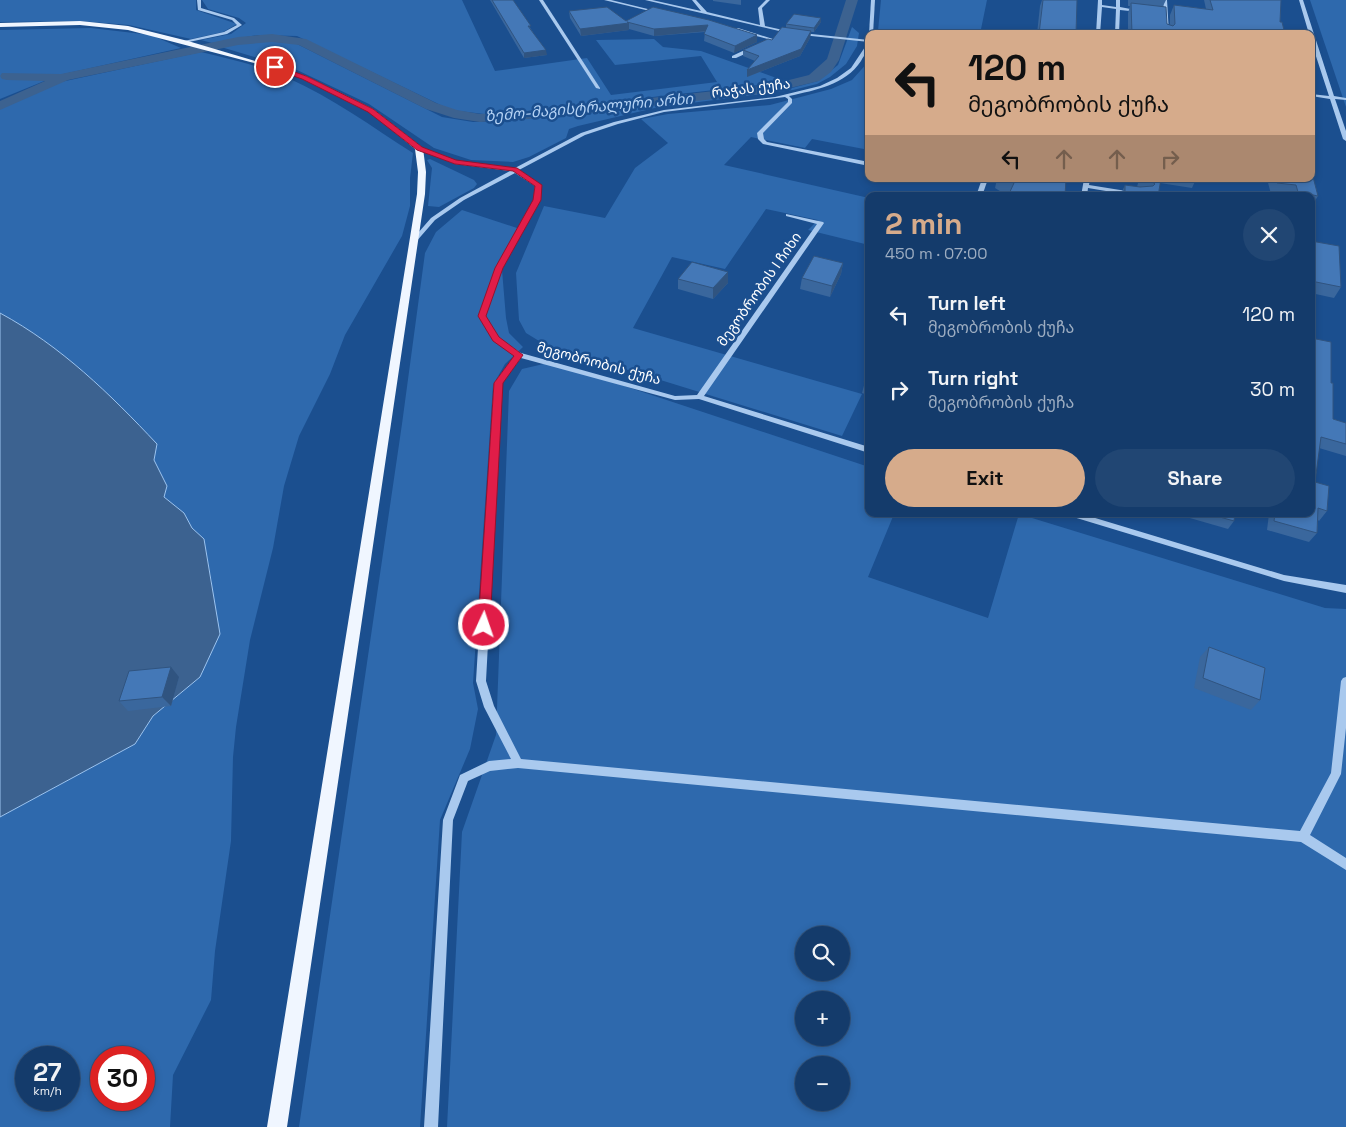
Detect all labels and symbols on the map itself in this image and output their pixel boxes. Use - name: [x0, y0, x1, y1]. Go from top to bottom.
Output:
- pin: [254, 46, 296, 88]
- street label: რაჭას ქუჩა: [711, 74, 791, 102]
- water label: ზემო-მაგისტრალური არხი: [484, 88, 695, 126]
- street label: მეგობრობის I ჩიხი: [713, 228, 805, 350]
- street label: მეგობრობის ქუჩა: [535, 338, 663, 388]
- position arrow: [457, 598, 509, 650]
- speed limit sign: 30: [90, 1046, 155, 1111]

